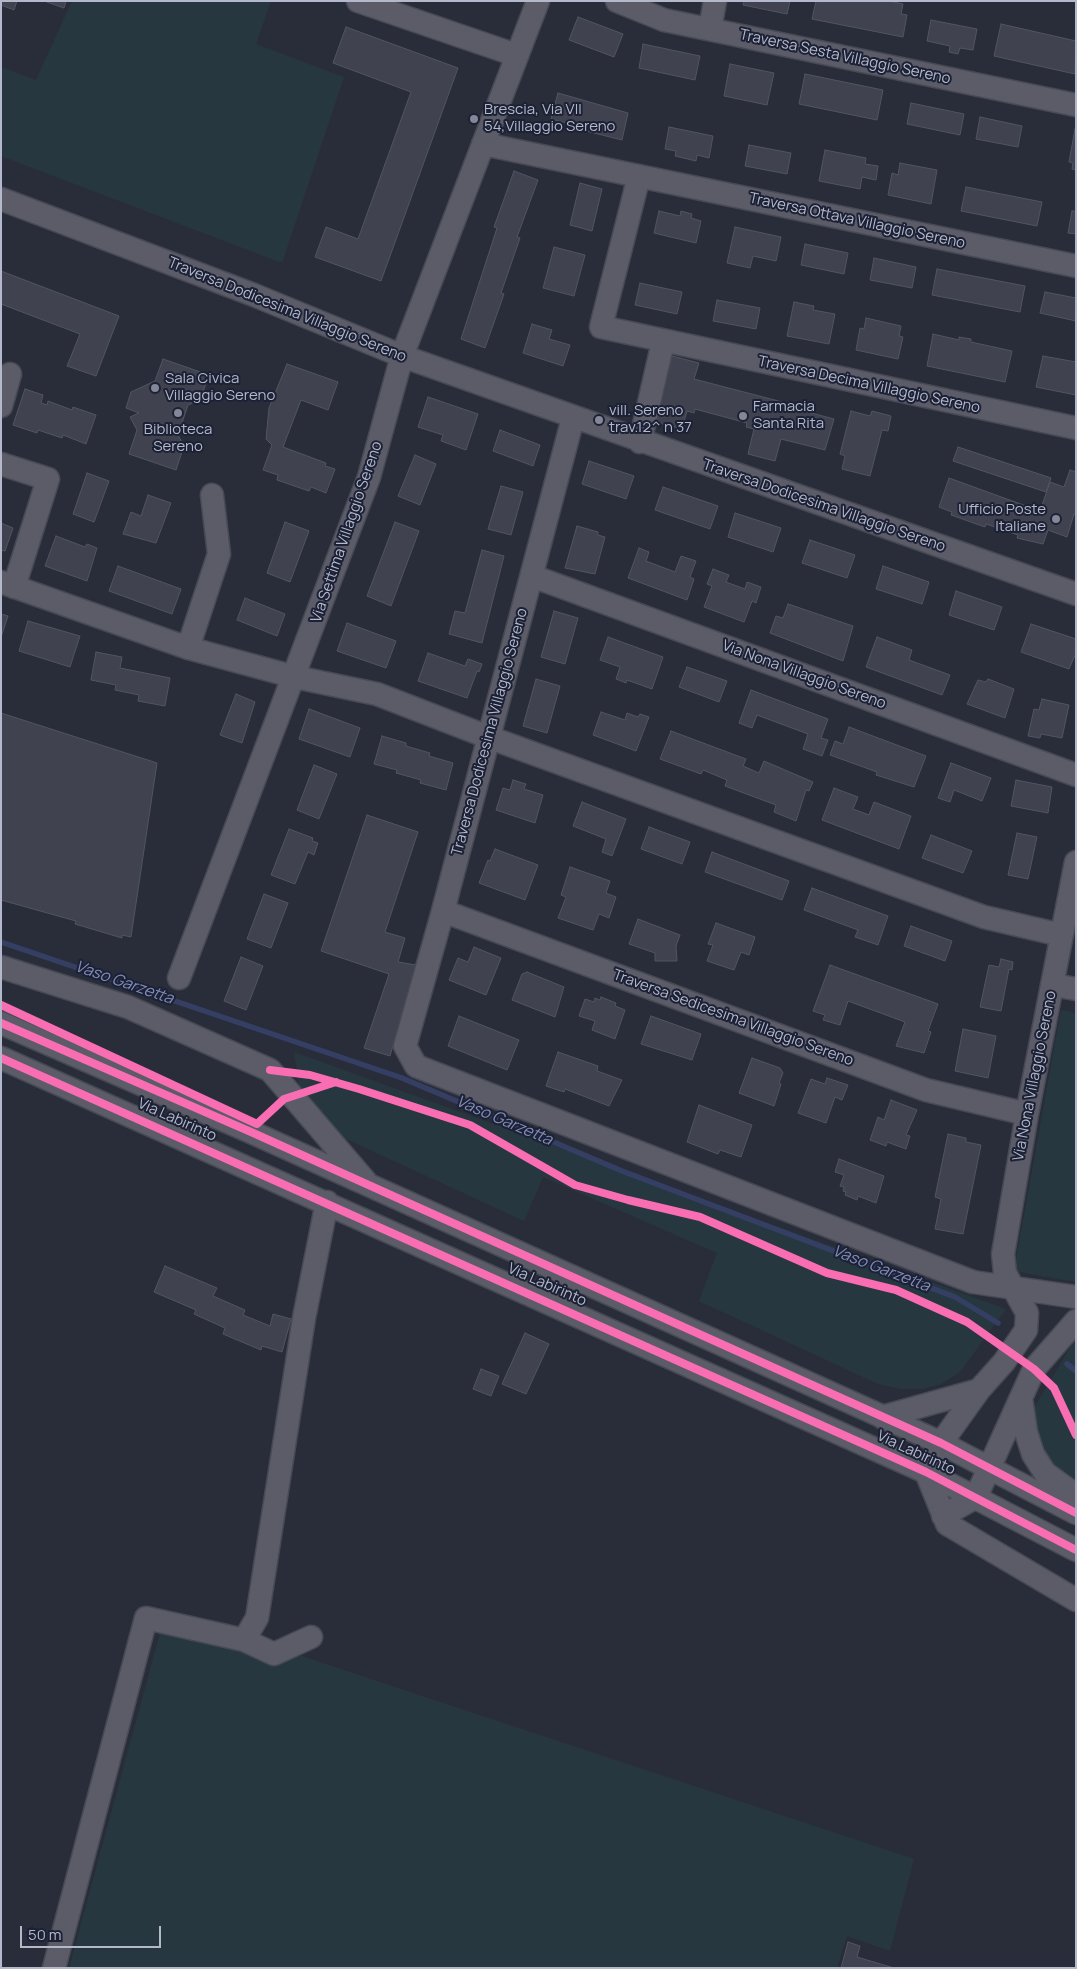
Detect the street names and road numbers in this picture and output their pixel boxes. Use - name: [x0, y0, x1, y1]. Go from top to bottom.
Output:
- street label: Traversa Sesta Villaggio Sereno: [738, 26, 952, 88]
- street label: Traversa Ottava Villaggio Sereno: [747, 189, 967, 253]
- street label: Traversa Dodicesima Villaggio Sereno: [165, 254, 409, 366]
- street label: Traversa Decima Villaggio Sereno: [756, 353, 982, 417]
- street label: Via Settima Villaggio Sereno: [307, 439, 387, 625]
- street label: Traversa Dodicesima Villaggio Sereno: [700, 456, 948, 556]
- street label: Traversa Dodicesima Villaggio Sereno: [448, 606, 532, 858]
- street label: Via Nona Villaggio Sereno: [720, 637, 888, 713]
- street label: Traversa Sedicesima Villaggio Sereno: [610, 966, 856, 1070]
- street label: Via Nona Villaggio Sereno: [1010, 989, 1060, 1163]
- street label: Via Labirinto: [135, 1095, 219, 1145]
- street label: Via Labirinto: [505, 1260, 589, 1310]
- street label: Via Labirinto: [874, 1427, 958, 1479]

